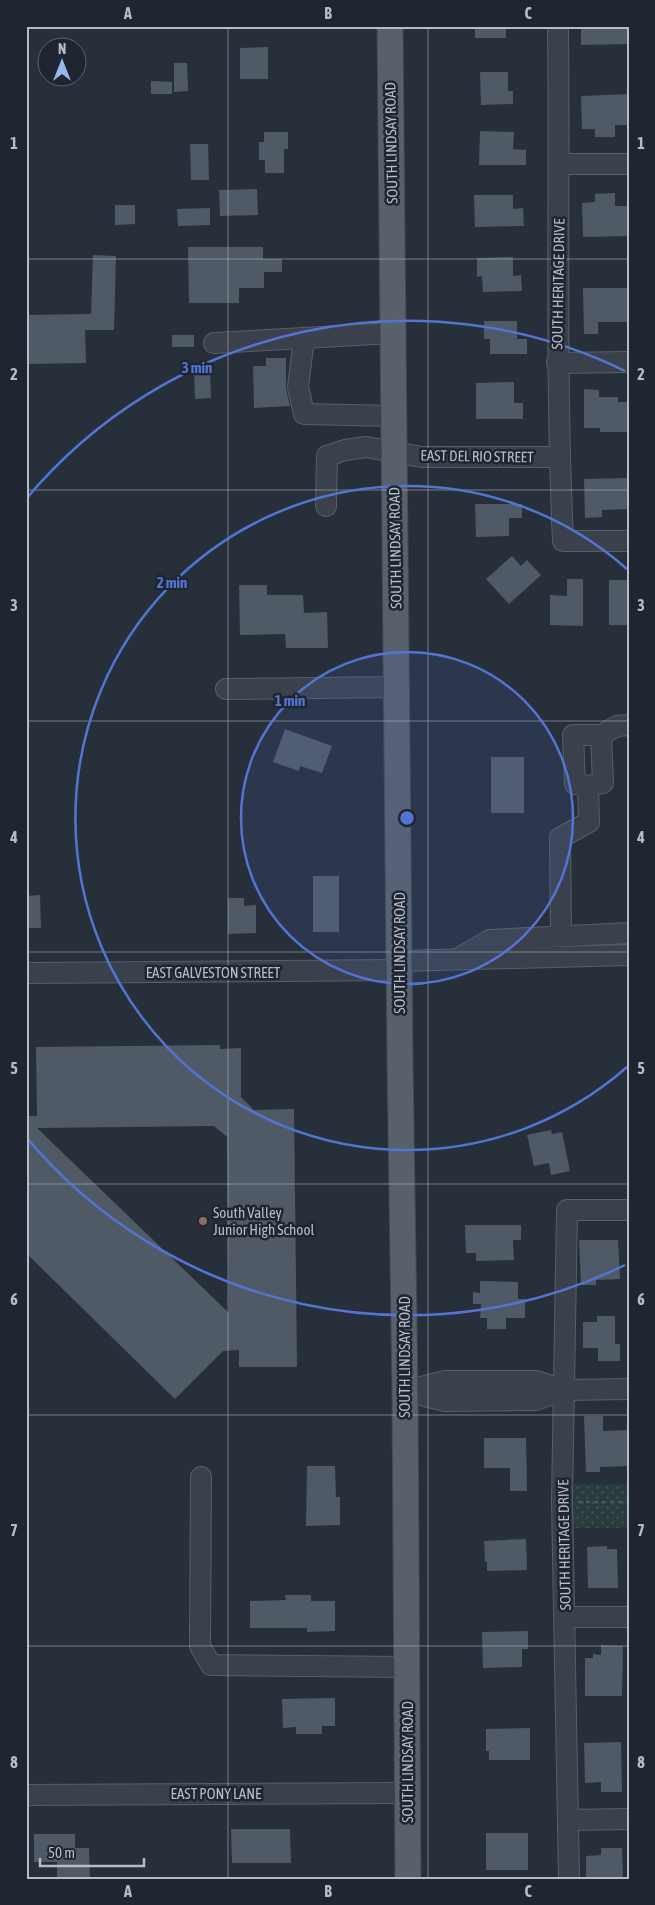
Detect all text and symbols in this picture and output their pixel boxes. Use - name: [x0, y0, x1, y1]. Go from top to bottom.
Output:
- text: A: [123, 4, 132, 22]
- text: B: [324, 4, 332, 22]
- text: C: [524, 4, 532, 22]
- north arrow: [38, 38, 88, 88]
- text: N: [58, 41, 66, 57]
- street label: SOUTH LINDSAY ROAD: [381, 82, 401, 204]
- text: 1: [10, 134, 18, 152]
- text: 1: [637, 134, 645, 152]
- street label: SOUTH HERITAGE DRIVE: [548, 218, 568, 350]
- text: 3 min: [182, 359, 212, 376]
- text: 2: [10, 365, 18, 383]
- text: 2: [637, 365, 645, 383]
- street label: EAST DEL RIO STREET: [420, 447, 534, 465]
- street label: SOUTH LINDSAY ROAD: [385, 487, 405, 609]
- text: 2 min: [157, 574, 187, 591]
- text: 3: [10, 596, 18, 614]
- text: 3: [637, 596, 645, 614]
- text: 1 min: [275, 692, 305, 709]
- centre of rings: [398, 809, 416, 827]
- text: 4: [9, 828, 18, 846]
- text: 4: [636, 828, 645, 846]
- street label: SOUTH LINDSAY ROAD: [391, 892, 408, 1014]
- street label: EAST GALVESTON STREET: [146, 964, 281, 981]
- text: 5: [10, 1059, 18, 1077]
- text: 5: [637, 1059, 645, 1077]
- place label: South Valley Junior High School: [213, 1204, 314, 1238]
- marker: South Valley Junior High School: [197, 1215, 209, 1227]
- text: 6: [10, 1290, 18, 1308]
- text: 6: [637, 1290, 645, 1308]
- street label: SOUTH LINDSAY ROAD: [396, 1296, 413, 1418]
- street label: SOUTH HERITAGE DRIVE: [554, 1479, 574, 1611]
- text: 7: [10, 1521, 18, 1539]
- text: 7: [637, 1521, 645, 1539]
- street label: SOUTH LINDSAY ROAD: [399, 1701, 416, 1823]
- text: 8: [10, 1753, 18, 1771]
- text: 8: [637, 1753, 645, 1771]
- street label: EAST PONY LANE: [171, 1785, 262, 1802]
- scale bar: [40, 1835, 144, 1867]
- text: 50 m: [48, 1844, 75, 1861]
- text: A: [123, 1882, 132, 1900]
- text: B: [324, 1882, 332, 1900]
- text: C: [524, 1882, 532, 1900]

